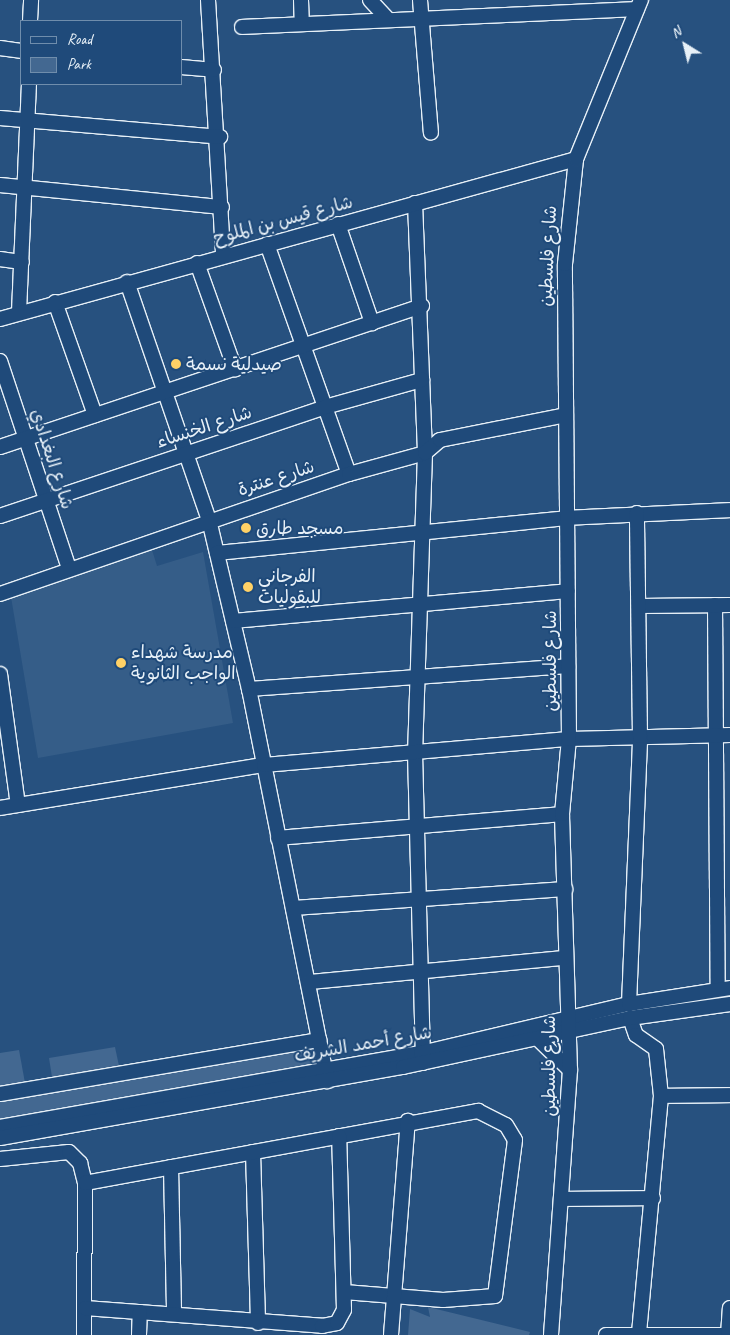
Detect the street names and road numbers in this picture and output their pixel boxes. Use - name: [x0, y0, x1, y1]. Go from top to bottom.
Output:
- street label: شارع قيس بن الملوح: [211, 191, 355, 249]
- street label: شارع فلسطين: [535, 205, 561, 307]
- street label: شارع الخنساء: [153, 401, 255, 453]
- street label: شارع البغدادي: [26, 406, 78, 512]
- street label: شارع عنترة: [235, 455, 317, 501]
- street label: شارع فلسطين: [539, 610, 561, 712]
- street label: شارع فلسطين: [538, 1015, 560, 1117]
- street label: شارع أحمد الشريف: [293, 1021, 433, 1067]

